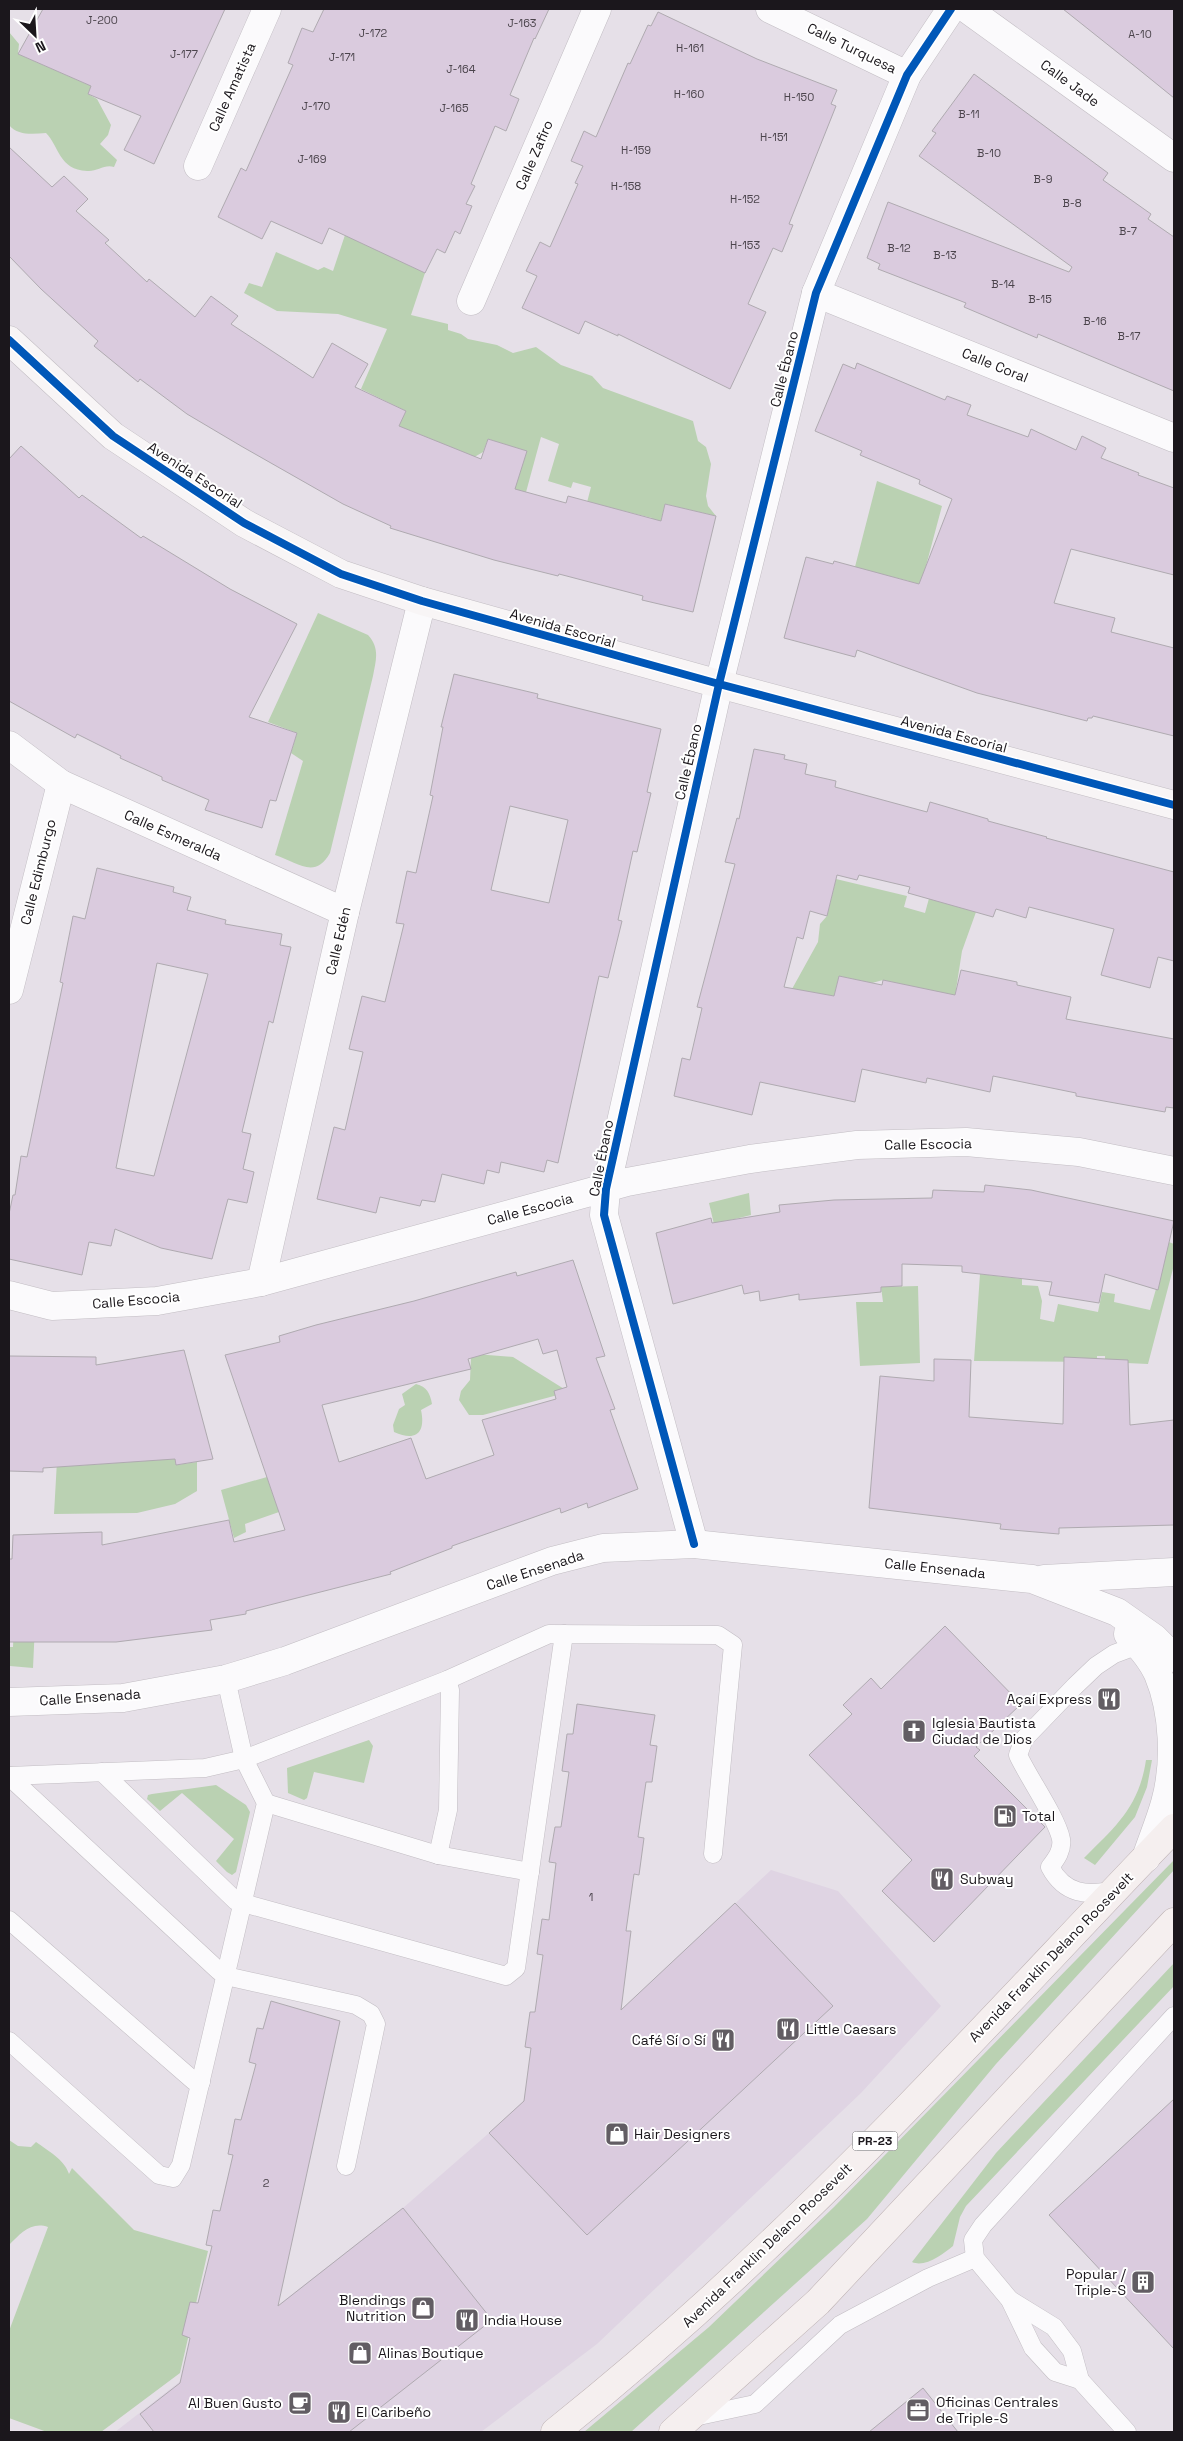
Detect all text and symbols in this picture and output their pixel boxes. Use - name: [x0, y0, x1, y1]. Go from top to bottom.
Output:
- north arrow: [10, 10, 60, 60]
- house number: J-200: [86, 13, 118, 27]
- house number: J-163: [507, 16, 537, 30]
- street label: Calle Turquesa: [804, 19, 900, 77]
- house number: J-172: [359, 26, 388, 40]
- house number: A-10: [1128, 27, 1152, 41]
- text: N: [32, 37, 49, 57]
- street label: Calle Amatista: [204, 40, 260, 134]
- house number: H-161: [676, 41, 704, 55]
- house number: J-177: [170, 47, 198, 61]
- house number: J-171: [329, 50, 355, 64]
- street label: Calle Jade: [1037, 55, 1103, 111]
- house number: J-164: [446, 62, 476, 76]
- house number: H-160: [674, 87, 704, 101]
- house number: H-150: [784, 90, 814, 104]
- house number: J-170: [302, 99, 330, 113]
- house number: J-165: [440, 101, 469, 115]
- house number: B-11: [958, 107, 980, 121]
- street label: Calle Zafiro: [511, 117, 557, 193]
- house number: H-151: [760, 130, 788, 144]
- house number: H-159: [621, 143, 651, 157]
- house number: B-10: [977, 146, 1001, 160]
- house number: J-169: [297, 152, 327, 166]
- house number: B-9: [1033, 172, 1053, 186]
- house number: H-158: [611, 179, 641, 193]
- house number: H-152: [730, 192, 760, 206]
- house number: B-8: [1062, 196, 1082, 210]
- house number: B-7: [1119, 224, 1137, 238]
- house number: H-153: [730, 238, 760, 252]
- house number: B-12: [887, 241, 911, 255]
- house number: B-13: [933, 248, 957, 262]
- house number: B-14: [991, 277, 1015, 291]
- house number: B-15: [1028, 292, 1052, 306]
- house number: B-16: [1083, 314, 1107, 328]
- street label: Calle Ébano: [766, 329, 802, 409]
- house number: B-17: [1117, 329, 1141, 343]
- street label: Calle Coral: [959, 344, 1031, 386]
- street label: Avenida Escorial: [144, 438, 246, 512]
- street label: Avenida Escorial: [508, 604, 618, 652]
- street label: Avenida Escorial: [899, 711, 1009, 757]
- street label: Calle Ébano: [670, 722, 706, 802]
- street label: Calle Esmeralda: [121, 805, 225, 865]
- street label: Calle Edimburgo: [16, 817, 60, 927]
- street label: Calle Edén: [321, 905, 355, 977]
- street label: Calle Ébano: [585, 1118, 617, 1198]
- street label: Calle Escocia: [884, 1134, 972, 1154]
- street label: Calle Escocia: [485, 1189, 575, 1229]
- street label: Calle Escocia: [91, 1287, 181, 1313]
- street label: Calle Ensenada: [484, 1546, 586, 1594]
- street label: Calle Ensenada: [884, 1554, 986, 1582]
- street label: Calle Ensenada: [39, 1684, 141, 1710]
- restaurant icon: Açaí Express: [1096, 1686, 1122, 1712]
- place label: Açaí Express: [1006, 1690, 1092, 1708]
- place label: Iglesia Bautista Ciudad de Dios: [932, 1714, 1036, 1748]
- church icon: Iglesia Bautista Ciudad de Dios: [901, 1718, 927, 1744]
- fuel station icon: Total: [992, 1803, 1018, 1829]
- place label: Total: [1022, 1807, 1055, 1825]
- restaurant icon: Subway: [929, 1866, 955, 1892]
- street label: Avenida Franklin Delano Roosevelt: [965, 1868, 1137, 2046]
- place label: Subway: [960, 1870, 1014, 1888]
- house number: 1: [589, 1890, 593, 1904]
- restaurant icon: Little Caesars: [775, 2016, 801, 2042]
- place label: Little Caesars: [806, 2020, 896, 2038]
- restaurant icon: Café Sí o Sí: [710, 2027, 736, 2053]
- place label: Café Sí o Sí: [632, 2031, 707, 2049]
- shop icon: Hair Designers: [604, 2121, 630, 2147]
- place label: Hair Designers: [634, 2125, 730, 2143]
- road number: PR-23: [852, 2132, 898, 2150]
- street label: Avenida Franklin Delano Roosevelt: [678, 2159, 856, 2331]
- house number: 2: [263, 2176, 270, 2190]
- place label: Popular / Triple-S: [1066, 2265, 1127, 2299]
- building icon: Popular / Triple-S: [1130, 2269, 1156, 2295]
- place label: Blendings Nutrition: [339, 2291, 406, 2325]
- shop icon: Blendings Nutrition: [410, 2295, 436, 2321]
- restaurant icon: India House: [454, 2307, 480, 2333]
- place label: India House: [484, 2311, 562, 2329]
- shop icon: Alinas Boutique: [347, 2340, 373, 2366]
- place label: Alinas Boutique: [378, 2344, 483, 2362]
- cafe icon: Al Buen Gusto: [287, 2390, 313, 2416]
- place label: Oficinas Centrales de Triple-S: [936, 2393, 1058, 2427]
- place label: Al Buen Gusto: [188, 2394, 282, 2412]
- office icon: Oficinas Centrales de Triple-S: [905, 2397, 931, 2423]
- restaurant icon: El Caribeño: [326, 2399, 352, 2425]
- place label: El Caribeño: [356, 2403, 431, 2421]

